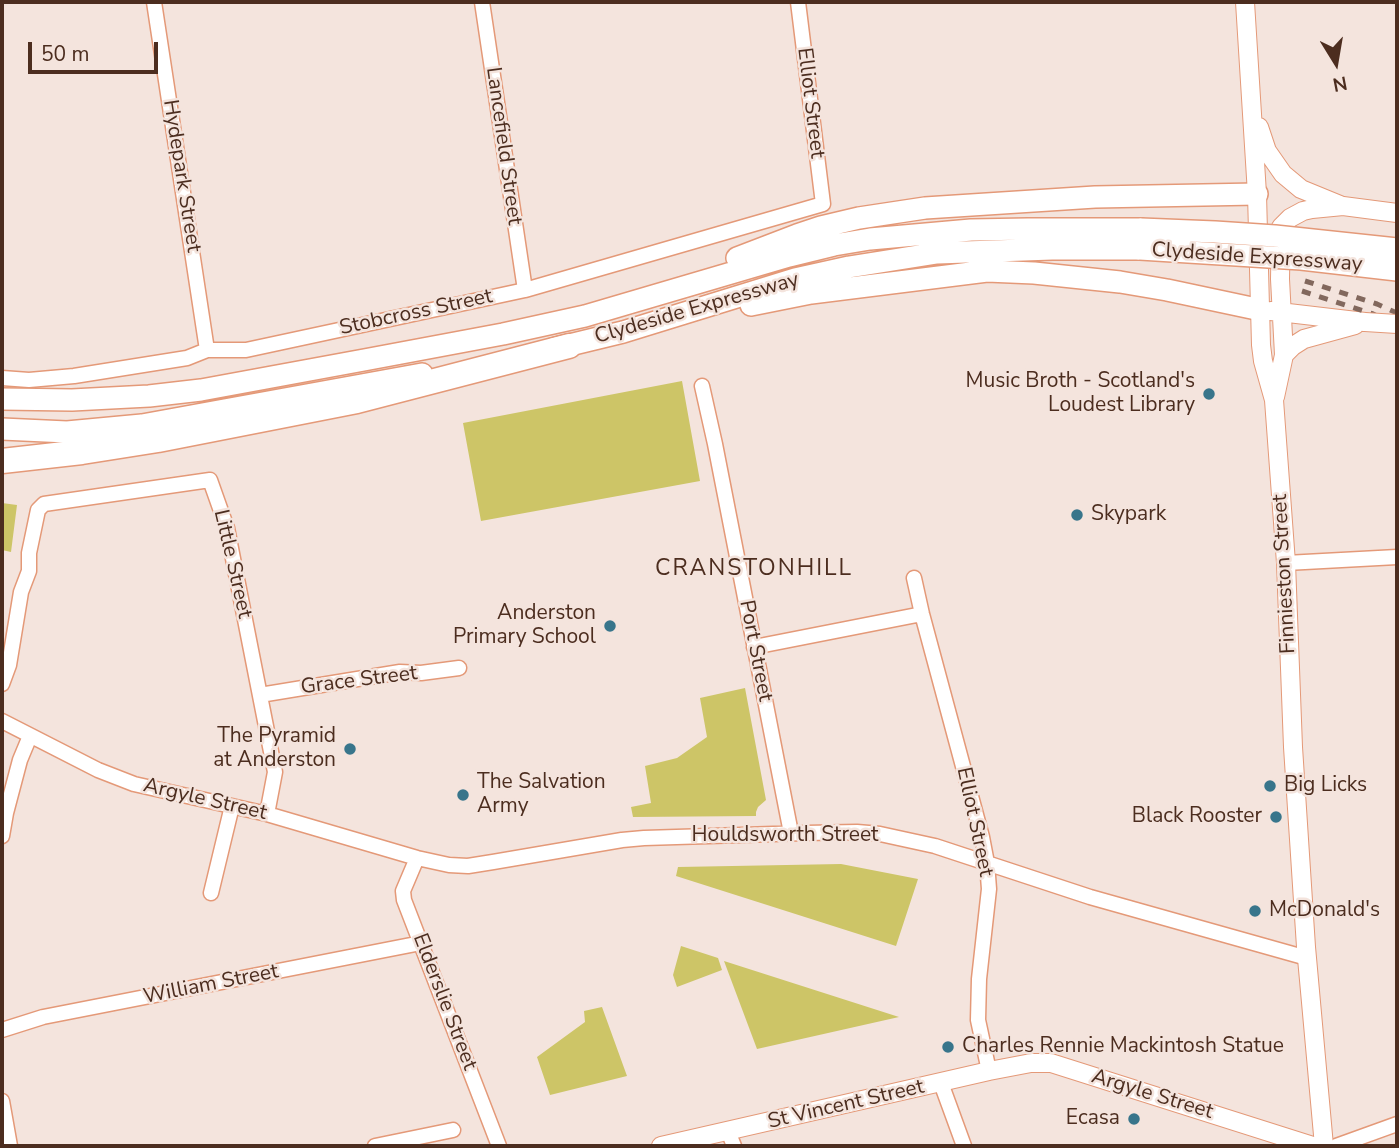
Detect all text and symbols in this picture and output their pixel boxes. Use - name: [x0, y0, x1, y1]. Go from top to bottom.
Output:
- scale bar: [32, 28, 161, 72]
- north arrow: [1301, 28, 1371, 98]
- text: 50 m: [41, 40, 90, 68]
- street label: Elliot Street: [791, 46, 829, 160]
- street label: Lancefield Street: [479, 65, 527, 227]
- text: N: [1331, 69, 1349, 98]
- street label: Hydepark Street: [157, 98, 205, 254]
- street label: Clydeside Expressway: [1151, 238, 1363, 278]
- street label: Clydeside Expressway: [592, 268, 802, 350]
- street label: Stobcross Street: [337, 284, 495, 342]
- place label: Music Broth - Scotland's Loudest Library: [965, 369, 1195, 419]
- marker: Music Broth - Scotland's Loudest Library: [1201, 386, 1217, 402]
- street label: Finnieston Street: [1268, 494, 1302, 654]
- place label: Skypark: [1091, 502, 1166, 528]
- street label: Little Street: [207, 507, 257, 621]
- marker: Skypark: [1069, 507, 1085, 523]
- district label: CRANSTONHILL: [656, 555, 852, 583]
- street label: Port Street: [733, 598, 777, 704]
- place label: Anderston Primary School: [453, 601, 596, 651]
- marker: Anderston Primary School: [602, 618, 618, 634]
- street label: Grace Street: [299, 661, 419, 701]
- place label: The Pyramid at Anderston: [213, 724, 336, 774]
- marker: The Pyramid at Anderston: [342, 741, 358, 757]
- street label: Elliot Street: [950, 765, 998, 879]
- place label: The Salvation Army: [477, 770, 606, 820]
- place label: Big Licks: [1284, 773, 1367, 799]
- street label: Argyle Street: [141, 774, 269, 826]
- marker: Big Licks: [1262, 778, 1278, 794]
- marker: The Salvation Army: [455, 787, 471, 803]
- place label: Black Rooster: [1132, 804, 1262, 830]
- marker: Black Rooster: [1268, 809, 1284, 825]
- street label: Houldsworth Street: [692, 823, 878, 849]
- place label: McDonald's: [1269, 898, 1380, 924]
- marker: McDonald's: [1247, 903, 1263, 919]
- street label: Elderslie Street: [406, 930, 482, 1074]
- street label: William Street: [141, 960, 281, 1010]
- place label: Charles Rennie Mackintosh Statue: [962, 1034, 1284, 1060]
- marker: Charles Rennie Mackintosh Statue: [940, 1039, 956, 1055]
- street label: Argyle Street: [1088, 1065, 1216, 1125]
- street label: St Vincent Street: [765, 1075, 927, 1135]
- place label: Ecasa: [1066, 1106, 1120, 1132]
- marker: Ecasa: [1126, 1111, 1142, 1127]

